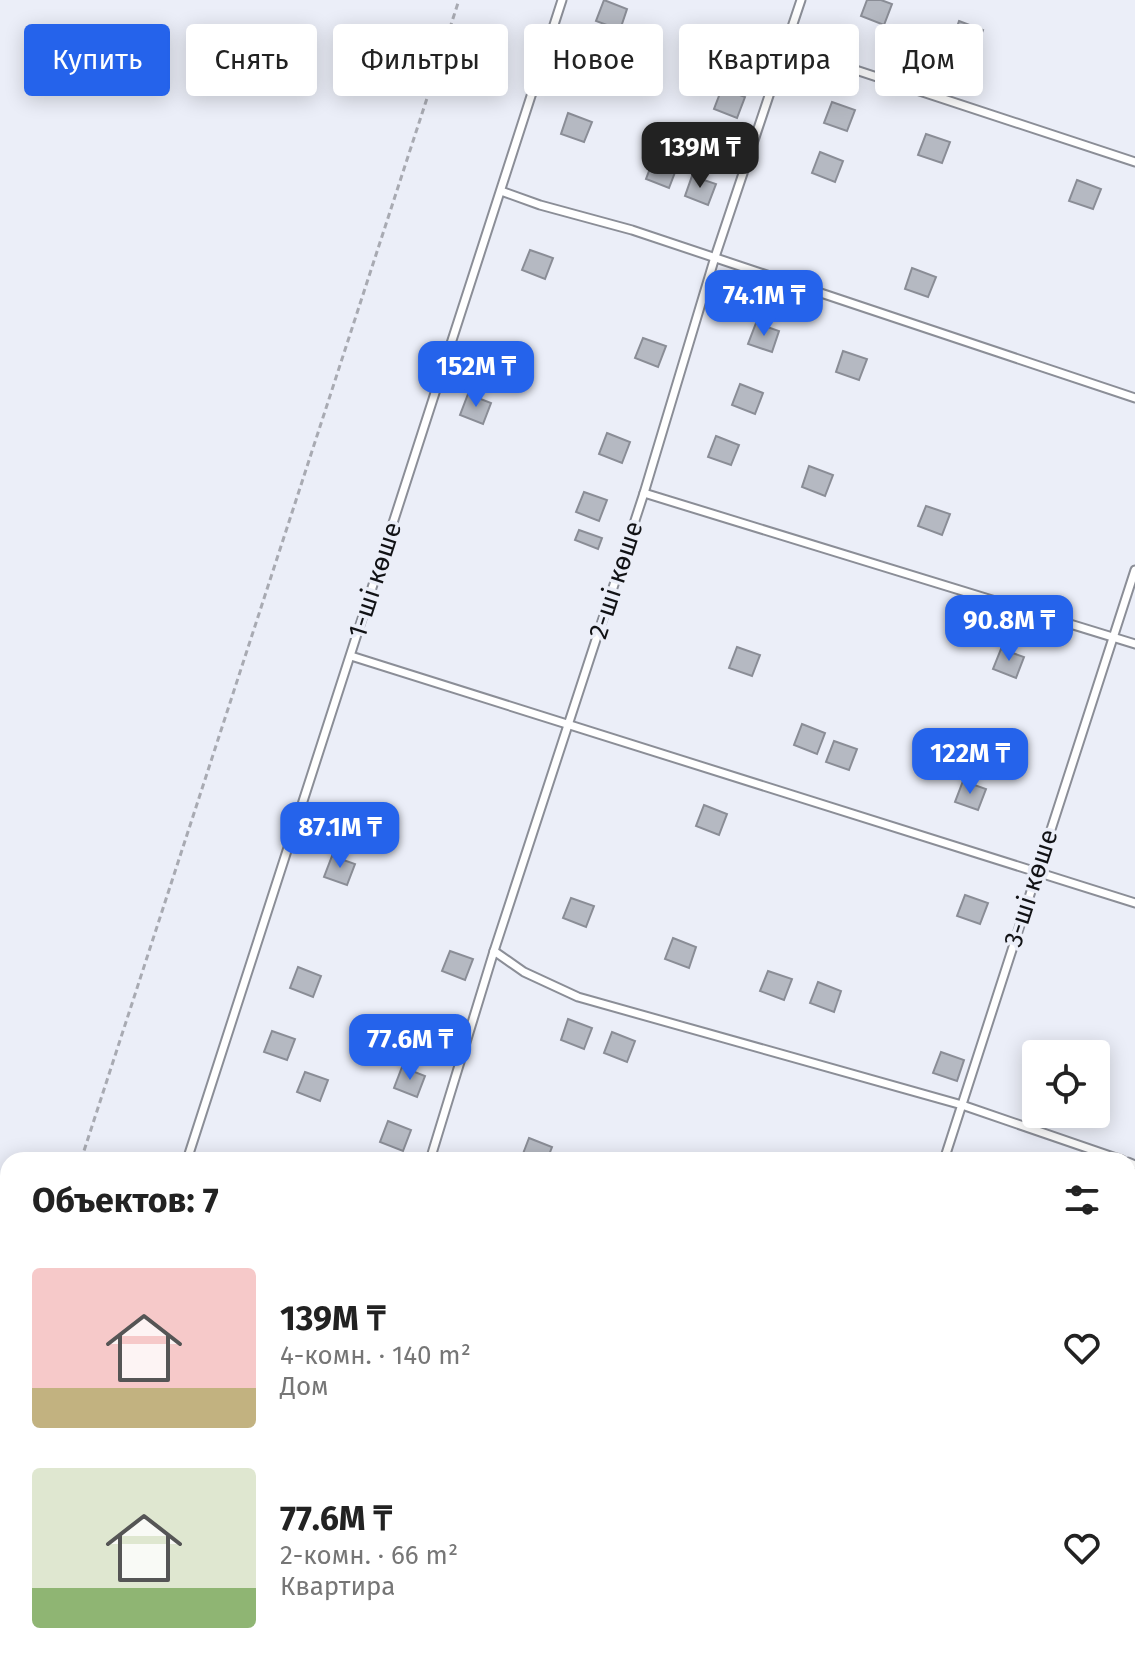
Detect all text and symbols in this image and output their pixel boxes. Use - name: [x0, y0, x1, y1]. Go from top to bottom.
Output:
- chip: Купить: [24, 24, 170, 96]
- chip: Снять: [186, 24, 317, 96]
- chip: Фильтры: [333, 24, 508, 96]
- chip: Новое: [524, 24, 663, 96]
- chip: Квартира: [679, 24, 859, 96]
- chip: Дом: [875, 24, 983, 96]
- pin: 139M ₸: [635, 122, 765, 190]
- text: 139M ₸: [660, 132, 740, 163]
- pin: 74.1M ₸: [690, 270, 838, 338]
- text: 74.1M ₸: [723, 280, 805, 311]
- pin: 152M ₸: [411, 341, 541, 409]
- text: 152M ₸: [436, 351, 516, 382]
- street label: 2-ші көше: [582, 517, 650, 643]
- street label: 1-ші көше: [342, 518, 408, 642]
- pin: 90.8M ₸: [935, 595, 1083, 663]
- text: 90.8M ₸: [963, 605, 1055, 636]
- pin: 122M ₸: [905, 728, 1035, 796]
- text: 122M ₸: [930, 738, 1010, 769]
- pin: 87.1M ₸: [266, 802, 414, 870]
- text: 87.1M ₸: [298, 812, 382, 843]
- street label: 3-ші көше: [997, 825, 1065, 951]
- pin: 77.6M ₸: [336, 1014, 484, 1082]
- text: 77.6M ₸: [367, 1024, 453, 1055]
- map controls: [1022, 1040, 1110, 1128]
- button: locate: [1022, 1040, 1110, 1128]
- icon: filters: [1060, 1178, 1104, 1222]
- text: Объектов: 7: [32, 1180, 219, 1221]
- text: 139M ₸: [280, 1298, 385, 1339]
- icon: home: [96, 1300, 192, 1396]
- icon: heart: [1060, 1326, 1104, 1370]
- text: 4-комн. · 140 m²: [280, 1340, 471, 1371]
- text: Дом: [280, 1371, 329, 1402]
- text: 77.6M ₸: [280, 1498, 392, 1539]
- icon: home: [96, 1500, 192, 1596]
- icon: heart: [1060, 1526, 1104, 1570]
- text: 2-комн. · 66 m²: [280, 1540, 458, 1571]
- text: Квартира: [280, 1571, 395, 1602]

